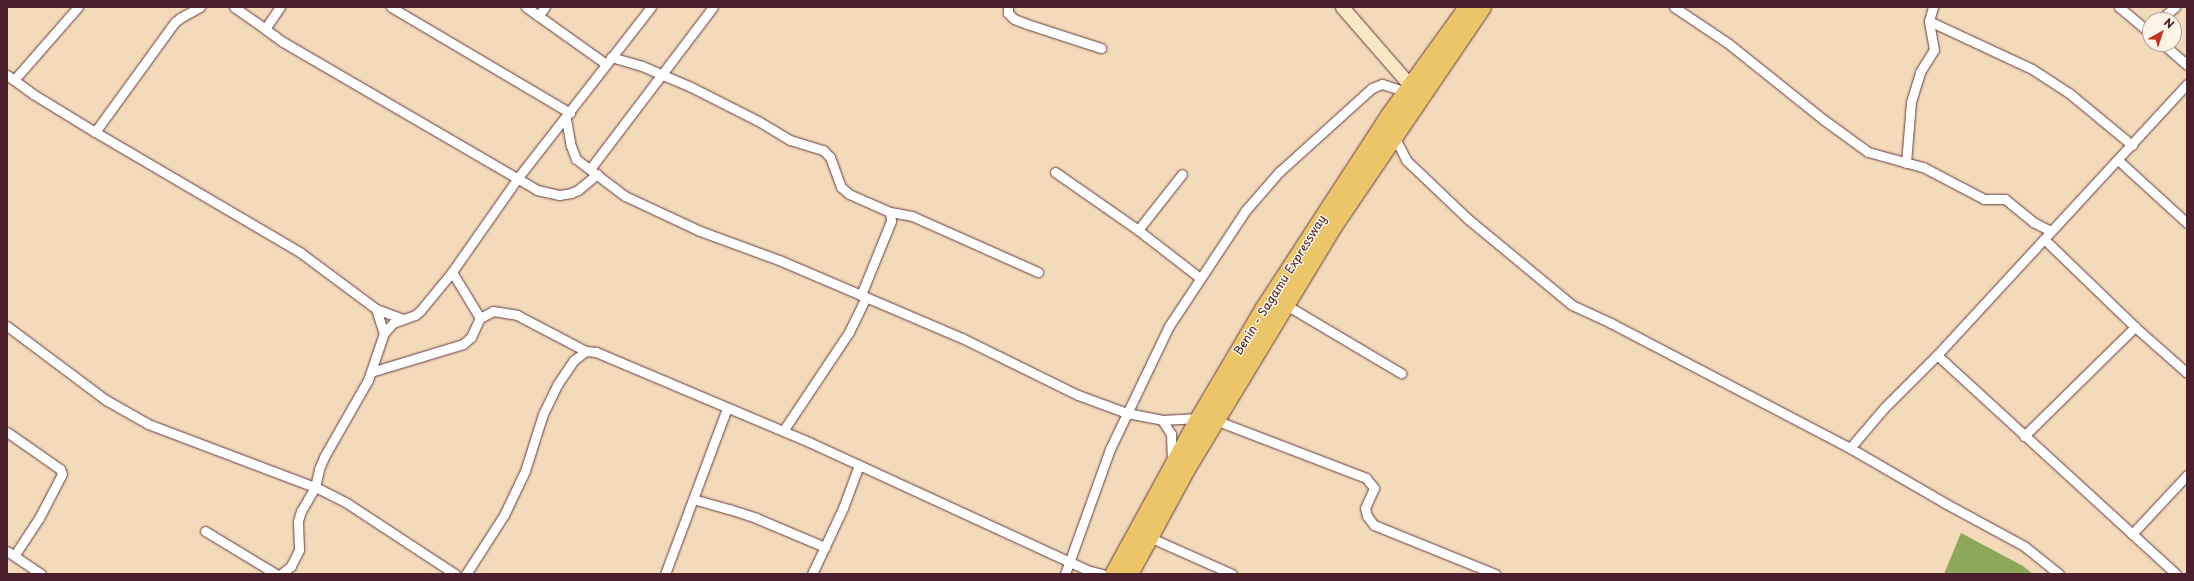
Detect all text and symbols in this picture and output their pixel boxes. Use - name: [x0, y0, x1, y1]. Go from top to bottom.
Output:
- north arrow: [2142, 12, 2182, 52]
- text: N: [2161, 14, 2178, 32]
- street label: Benin - Sagamu Expressway: [1230, 212, 1330, 358]

